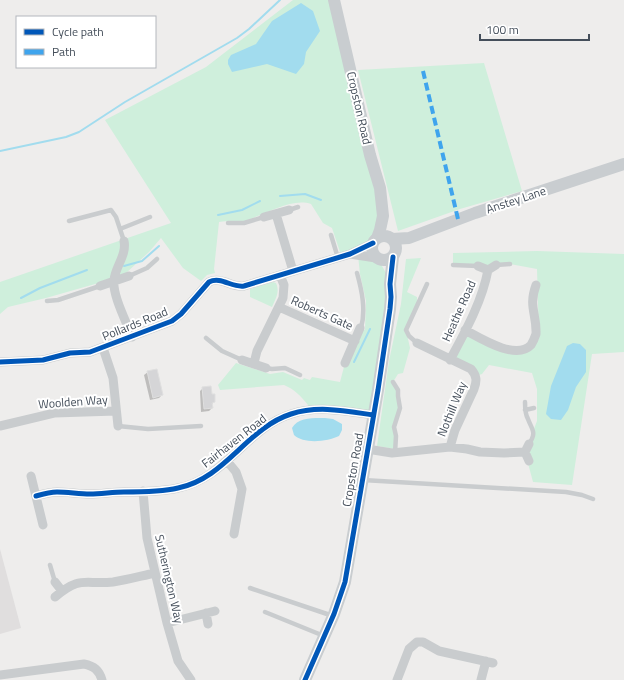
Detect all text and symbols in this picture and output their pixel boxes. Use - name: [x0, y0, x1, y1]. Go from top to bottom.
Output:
- legend: [16, 16, 156, 68]
- scale bar: [480, 16, 589, 42]
- text: 100 m: [486, 20, 519, 39]
- text: Cycle path: [52, 22, 104, 41]
- text: Path: [52, 42, 76, 61]
- street label: Cropston Road: [342, 70, 377, 146]
- street label: Anstey Lane: [483, 181, 548, 218]
- street label: Heathe Road: [437, 277, 481, 345]
- street label: Roberts Gate: [288, 290, 356, 335]
- street label: Pollards Road: [99, 302, 171, 345]
- street label: Nothill Way: [432, 378, 471, 439]
- street label: Woolden Way: [38, 390, 109, 413]
- street label: Fairhaven Road: [197, 409, 270, 472]
- street label: Cropston Road: [337, 432, 368, 508]
- street label: Sutherington Way: [150, 533, 189, 625]

